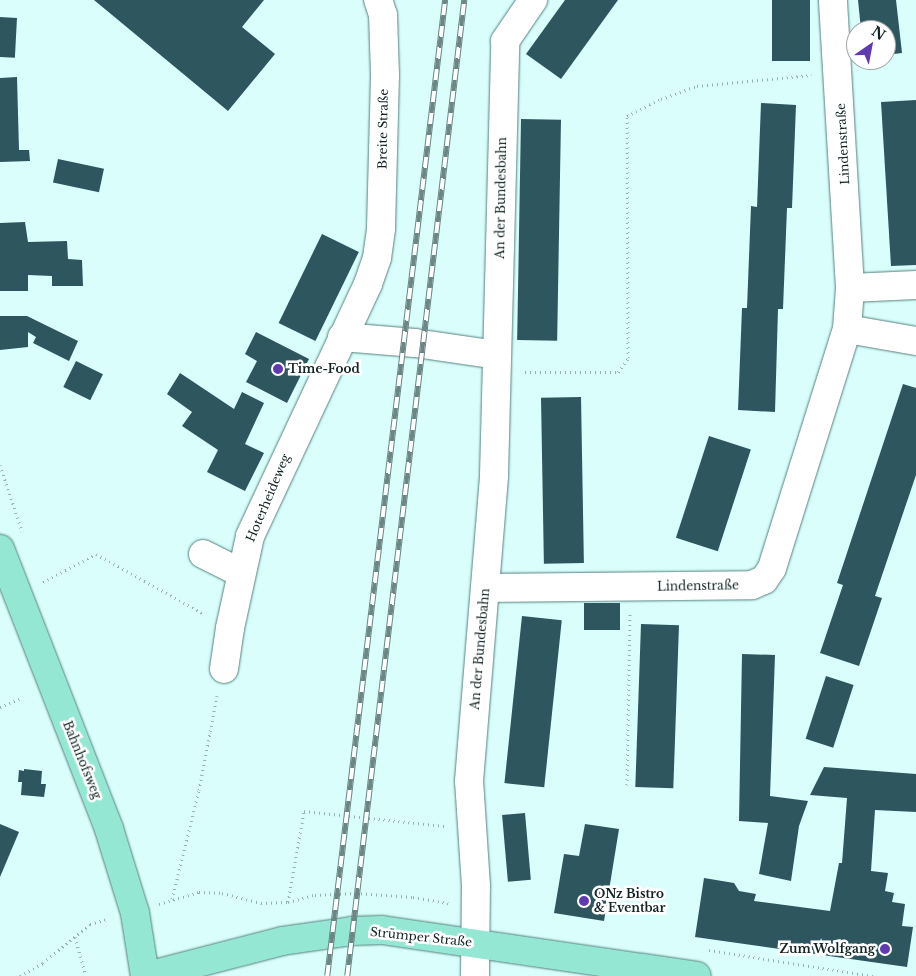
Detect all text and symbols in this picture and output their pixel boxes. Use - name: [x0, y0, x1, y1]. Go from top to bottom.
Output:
- north arrow: [846, 20, 896, 70]
- text: N: [868, 22, 889, 44]
- street label: Breite Straße: [375, 89, 391, 169]
- street label: Lindenstraße: [834, 103, 852, 185]
- street label: An der Bundesbahn: [493, 137, 509, 259]
- place label: Time-Food: [288, 362, 360, 376]
- marker: Time-Food: [272, 363, 284, 375]
- street label: Hoterheideweg: [243, 452, 293, 544]
- street label: Lindenstraße: [657, 578, 739, 594]
- street label: An der Bundesbahn: [468, 588, 492, 710]
- street label: Bahnhofsweg: [60, 719, 104, 801]
- place label: ONz Bistro & Eventbar: [594, 887, 665, 915]
- marker: ONz Bistro & Eventbar: [578, 895, 590, 907]
- street label: Strümper Straße: [369, 924, 473, 950]
- place label: Zum Wolfgang: [779, 942, 875, 956]
- marker: Zum Wolfgang: [879, 943, 891, 955]

